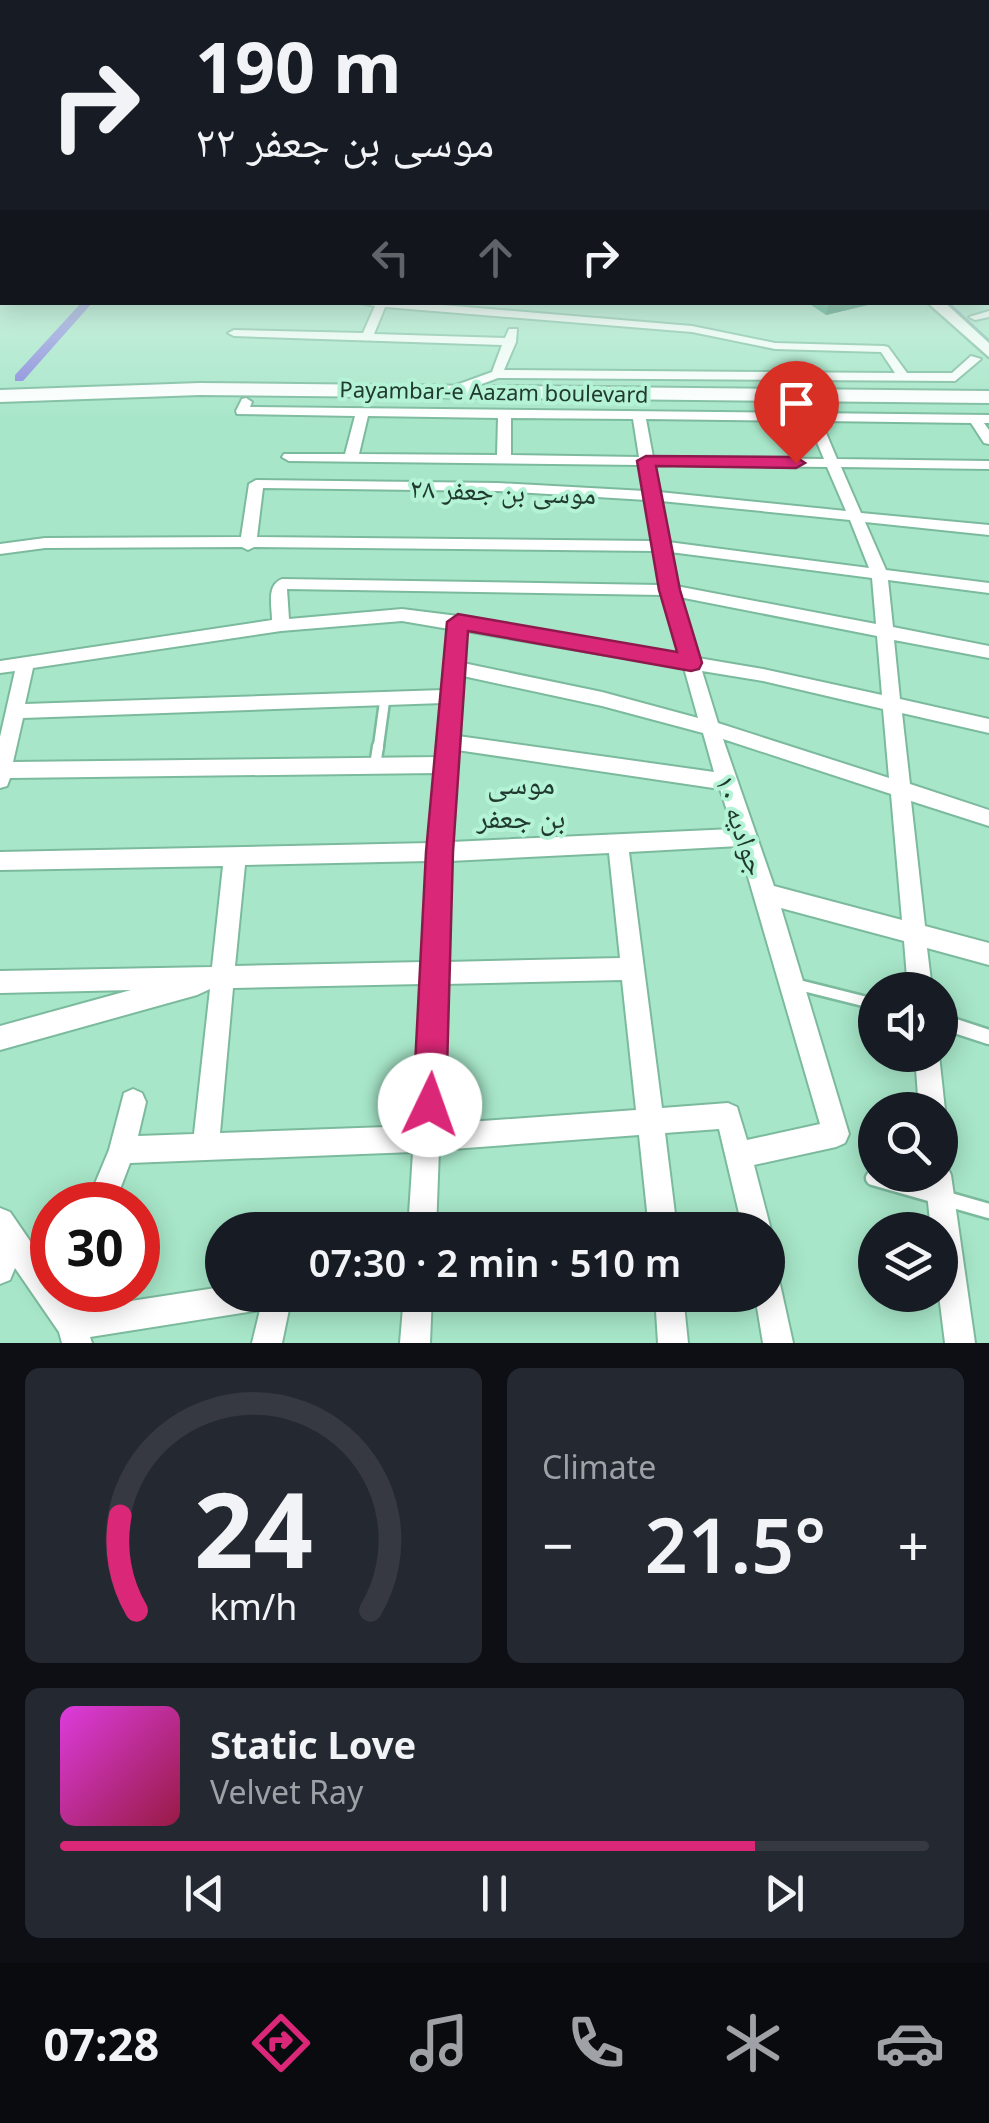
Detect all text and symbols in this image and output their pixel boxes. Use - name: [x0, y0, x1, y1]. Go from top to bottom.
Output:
- text: 190 m: [195, 18, 402, 114]
- icon: right: [30, 40, 160, 170]
- text: موسی بن جعفر ۲۲: [195, 109, 494, 170]
- icon: left: [363, 230, 418, 285]
- icon: ahead: [468, 230, 523, 285]
- icon: right: [573, 230, 628, 285]
- pin: [754, 361, 839, 464]
- street label: Payambar-e Aazam boulevard: [339, 373, 649, 409]
- icon: arrive: [769, 376, 824, 431]
- street label: موسی بن جعفر ۲۸: [409, 468, 597, 512]
- district label: موسی بن جعفر: [476, 762, 565, 837]
- street label: جوادیه ۱۰: [707, 770, 777, 880]
- map controls: [858, 972, 958, 1312]
- button: sound: [858, 972, 958, 1072]
- position arrow: [378, 1053, 482, 1157]
- button: search: [858, 1092, 958, 1192]
- speed limit sign: 30: [30, 1182, 160, 1312]
- button: layers: [858, 1212, 958, 1312]
- text: 07:30 · 2 min · 510 m: [309, 1236, 681, 1288]
- text: Climate: [542, 1445, 656, 1488]
- text: 24: [194, 1457, 313, 1598]
- text: 21.5°: [645, 1493, 826, 1595]
- text: −: [542, 1507, 573, 1582]
- text: +: [898, 1507, 929, 1582]
- text: km/h: [210, 1582, 297, 1630]
- text: Static Love: [210, 1718, 416, 1770]
- text: Velvet Ray: [210, 1770, 363, 1813]
- icon: previous: [177, 1866, 232, 1921]
- icon: pause: [467, 1866, 522, 1921]
- icon: next: [757, 1866, 812, 1921]
- icon: directions: [246, 2008, 316, 2078]
- icon: music: [404, 2008, 474, 2078]
- icon: phone: [561, 2008, 631, 2078]
- icon: climate: [718, 2008, 788, 2078]
- icon: car: [875, 2008, 945, 2078]
- text: 07:28: [44, 2013, 159, 2074]

